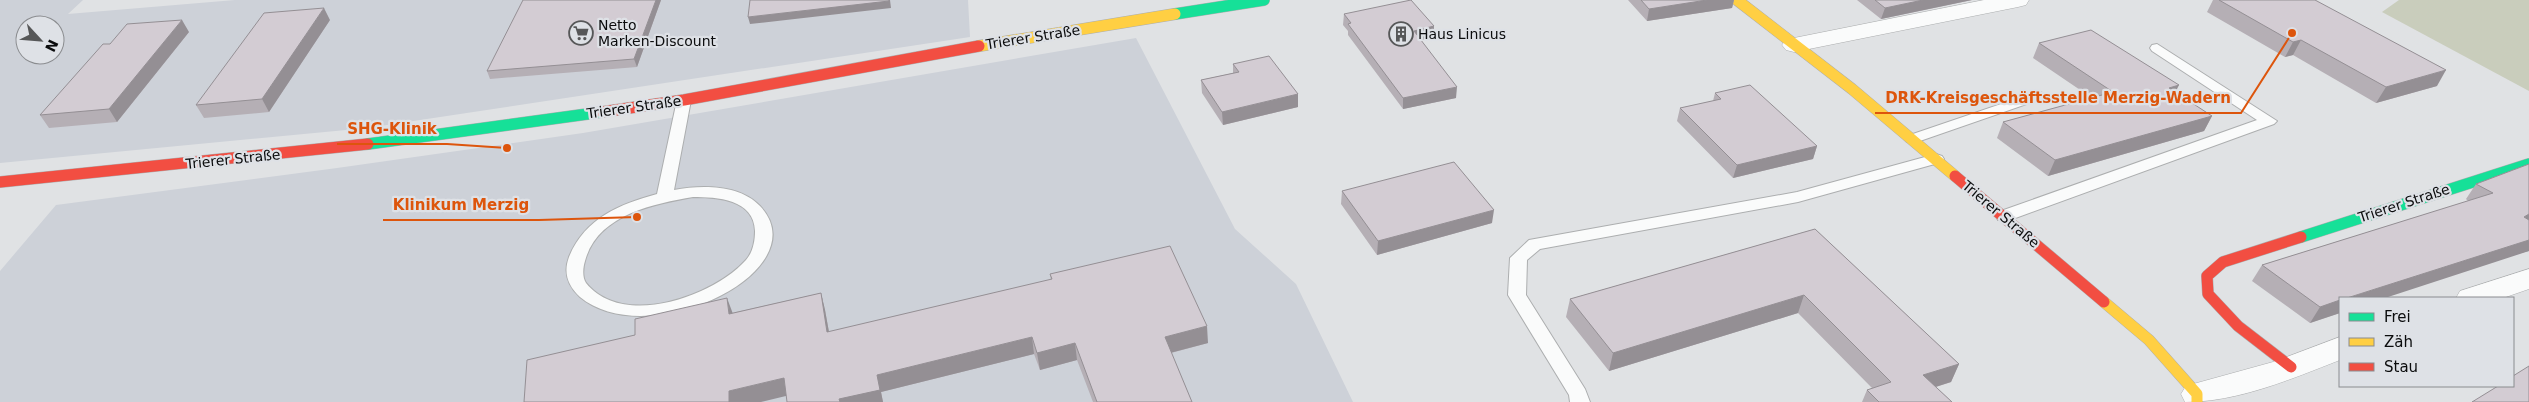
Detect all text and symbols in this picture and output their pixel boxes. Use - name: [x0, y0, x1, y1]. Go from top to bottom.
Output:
- north arrow: [15, 15, 65, 65]
- place label: Netto Marken-Discount: [598, 17, 717, 49]
- supermarket icon: Netto Marken-Discount: [568, 20, 594, 46]
- building icon: Haus Linicus: [1388, 21, 1414, 47]
- street label: Trierer Straße: [984, 22, 1081, 53]
- place label: Haus Linicus: [1418, 26, 1506, 42]
- text: N: [42, 37, 61, 54]
- callout: DRK-Kreisgeschäftsstelle Merzig-Wadern: [1875, 83, 2241, 113]
- text: DRK-Kreisgeschäftsstelle Merzig-Wadern: [1885, 89, 2231, 107]
- street label: Trierer Straße: [585, 92, 682, 122]
- callout: SHG-Klinik: [337, 114, 447, 144]
- text: SHG-Klinik: [347, 120, 438, 138]
- street label: Trierer Straße: [184, 146, 281, 172]
- street label: Trierer Straße: [1959, 177, 2043, 251]
- street label: Trierer Straße: [2355, 181, 2452, 226]
- callout: Klinikum Merzig: [383, 190, 539, 220]
- text: Klinikum Merzig: [393, 196, 529, 214]
- legend: [2339, 297, 2514, 387]
- text: Frei: [2384, 308, 2411, 326]
- text: Zäh: [2384, 333, 2413, 351]
- text: Stau: [2384, 358, 2418, 376]

